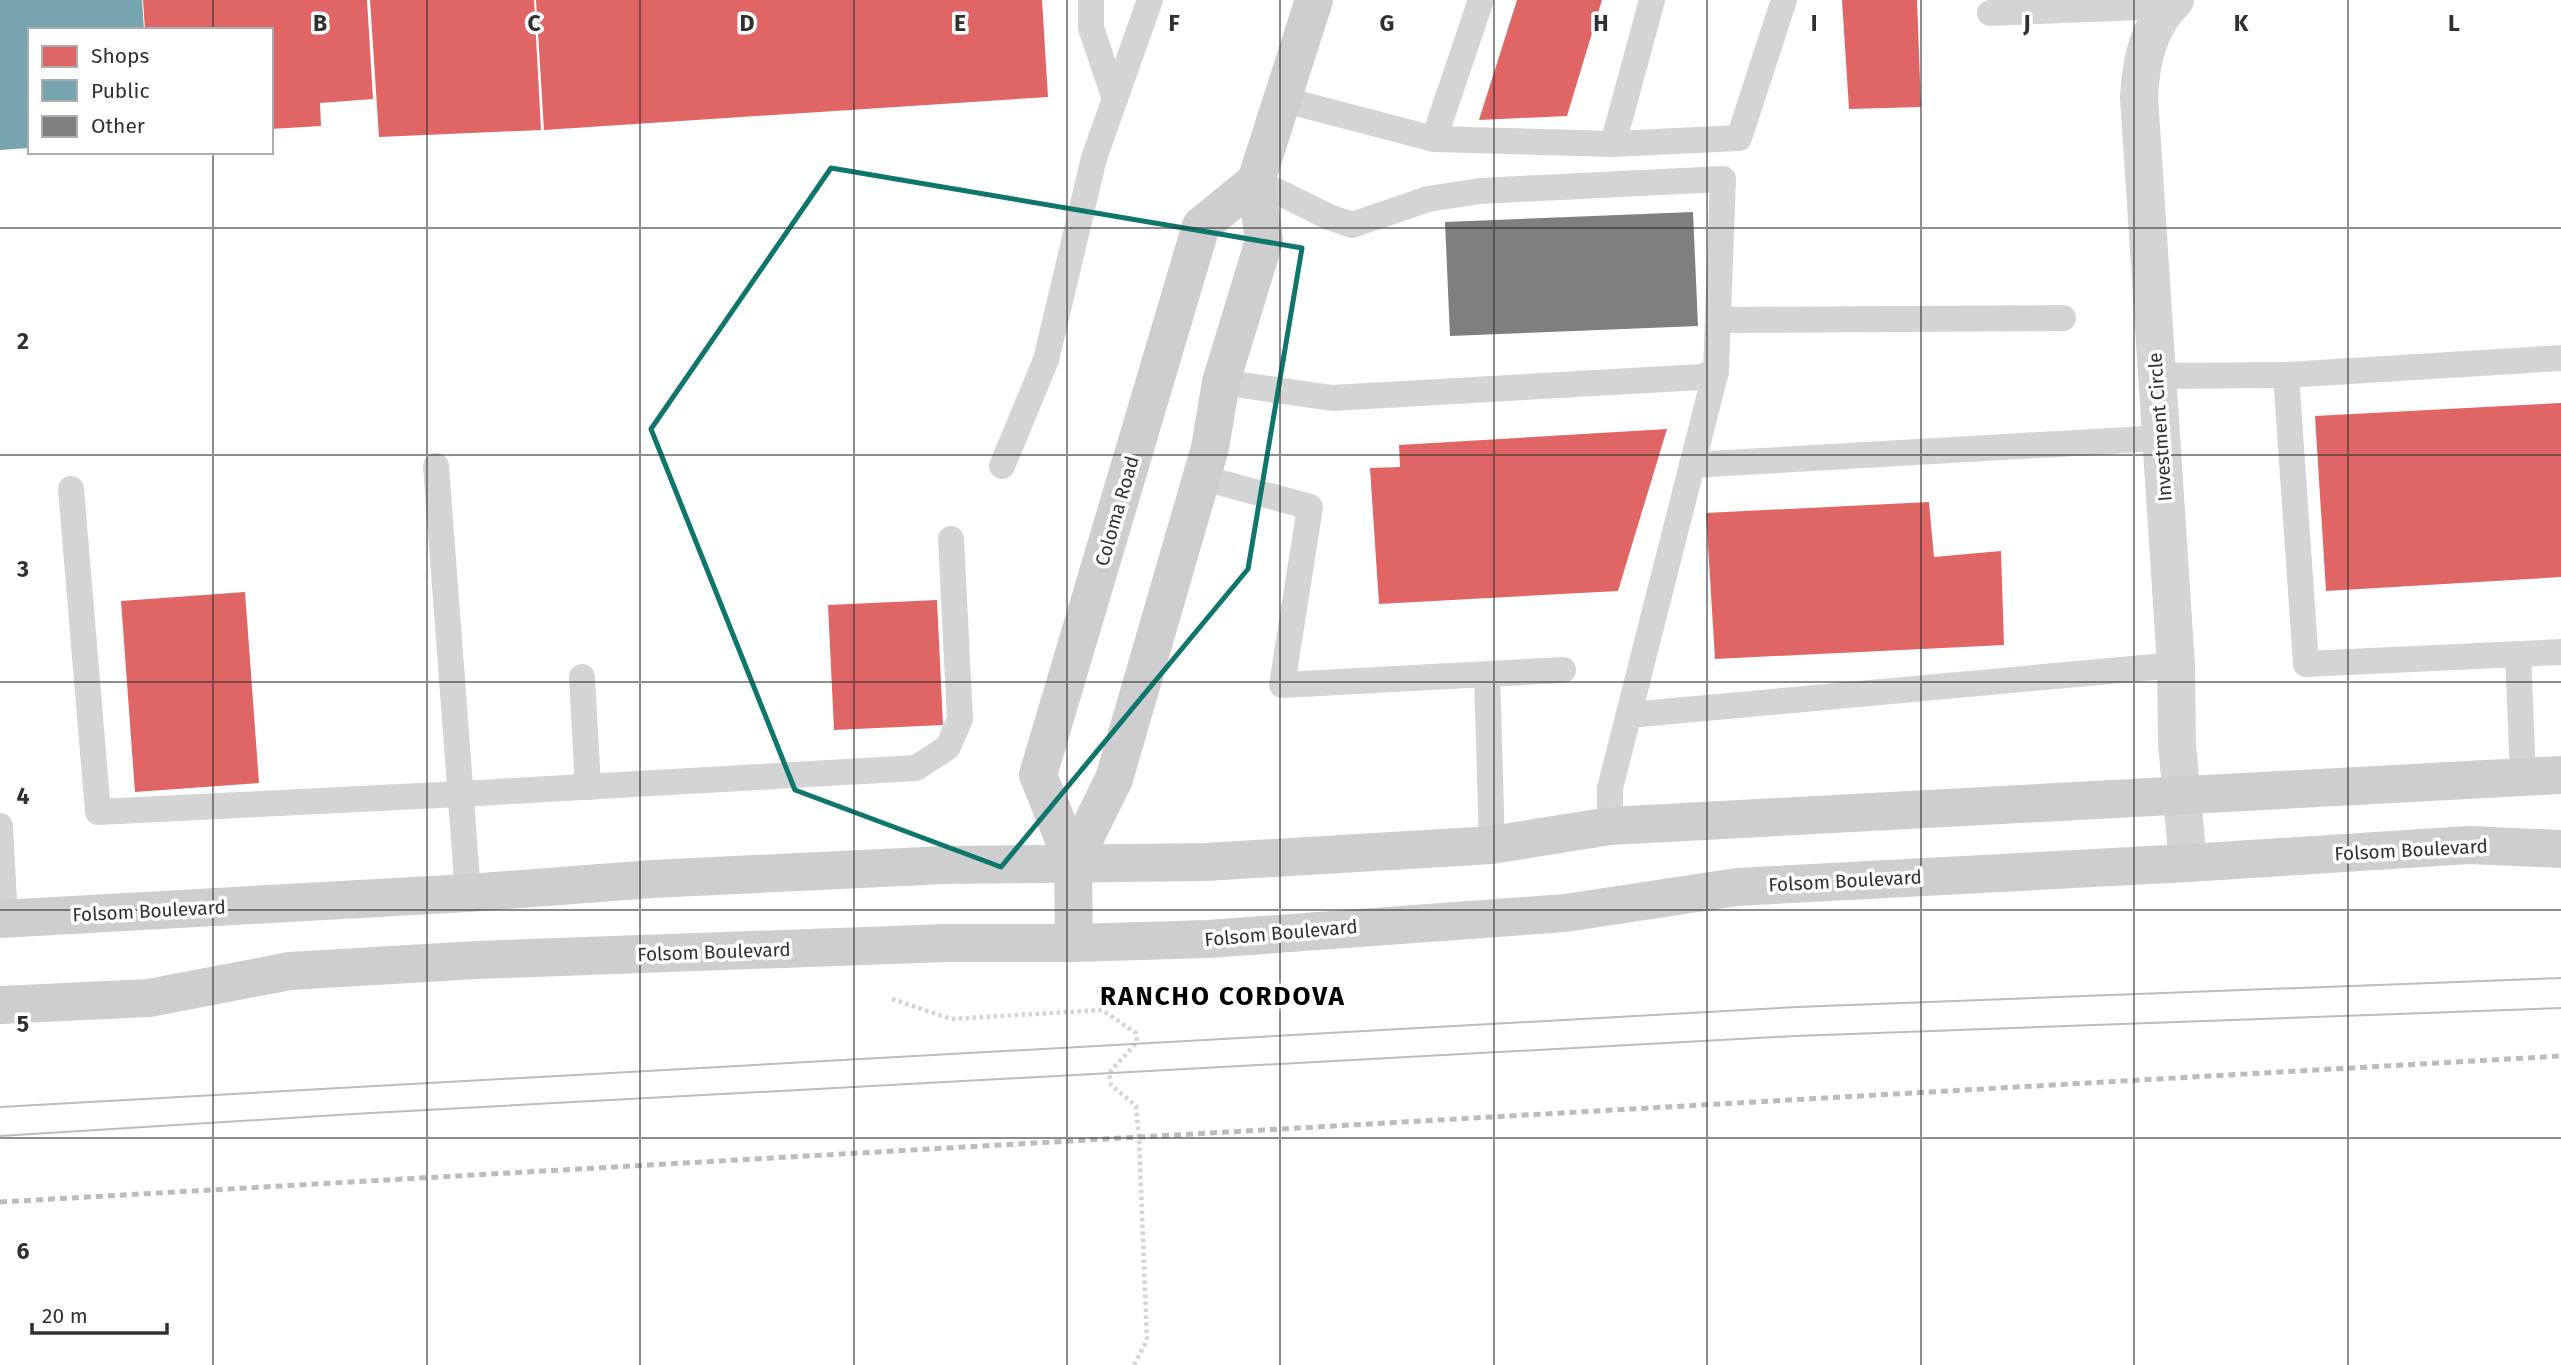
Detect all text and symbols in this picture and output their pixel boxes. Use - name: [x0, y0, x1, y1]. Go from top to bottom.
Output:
- text: B: [313, 9, 327, 37]
- text: C: [527, 9, 541, 37]
- text: D: [740, 9, 755, 37]
- text: E: [954, 9, 966, 37]
- text: F: [1168, 9, 1180, 37]
- text: G: [1380, 9, 1394, 37]
- text: H: [1593, 9, 1609, 37]
- text: I: [1811, 9, 1817, 37]
- text: J: [2022, 9, 2031, 37]
- text: K: [2234, 9, 2249, 37]
- text: L: [2448, 9, 2460, 37]
- legend: [28, 28, 273, 154]
- text: Shops: [91, 43, 149, 69]
- text: Public: [91, 78, 149, 104]
- text: Other: [91, 113, 145, 139]
- text: 2: [17, 327, 29, 355]
- street label: Investment Circle: [2143, 352, 2177, 502]
- street label: Coloma Road: [1090, 453, 1144, 569]
- text: 3: [16, 555, 29, 583]
- text: 4: [17, 782, 30, 810]
- street label: Folsom Boulevard: [2334, 834, 2488, 866]
- street label: Folsom Boulevard: [1768, 865, 1922, 897]
- street label: Folsom Boulevard: [72, 895, 226, 927]
- street label: Folsom Boulevard: [1204, 915, 1358, 951]
- street label: Folsom Boulevard: [637, 938, 791, 966]
- district label: RANCHO CORDOVA: [1100, 981, 1346, 1012]
- text: 5: [17, 1010, 29, 1038]
- text: 6: [17, 1237, 30, 1265]
- scale bar: [32, 1292, 166, 1336]
- text: 20 m: [42, 1303, 88, 1329]

